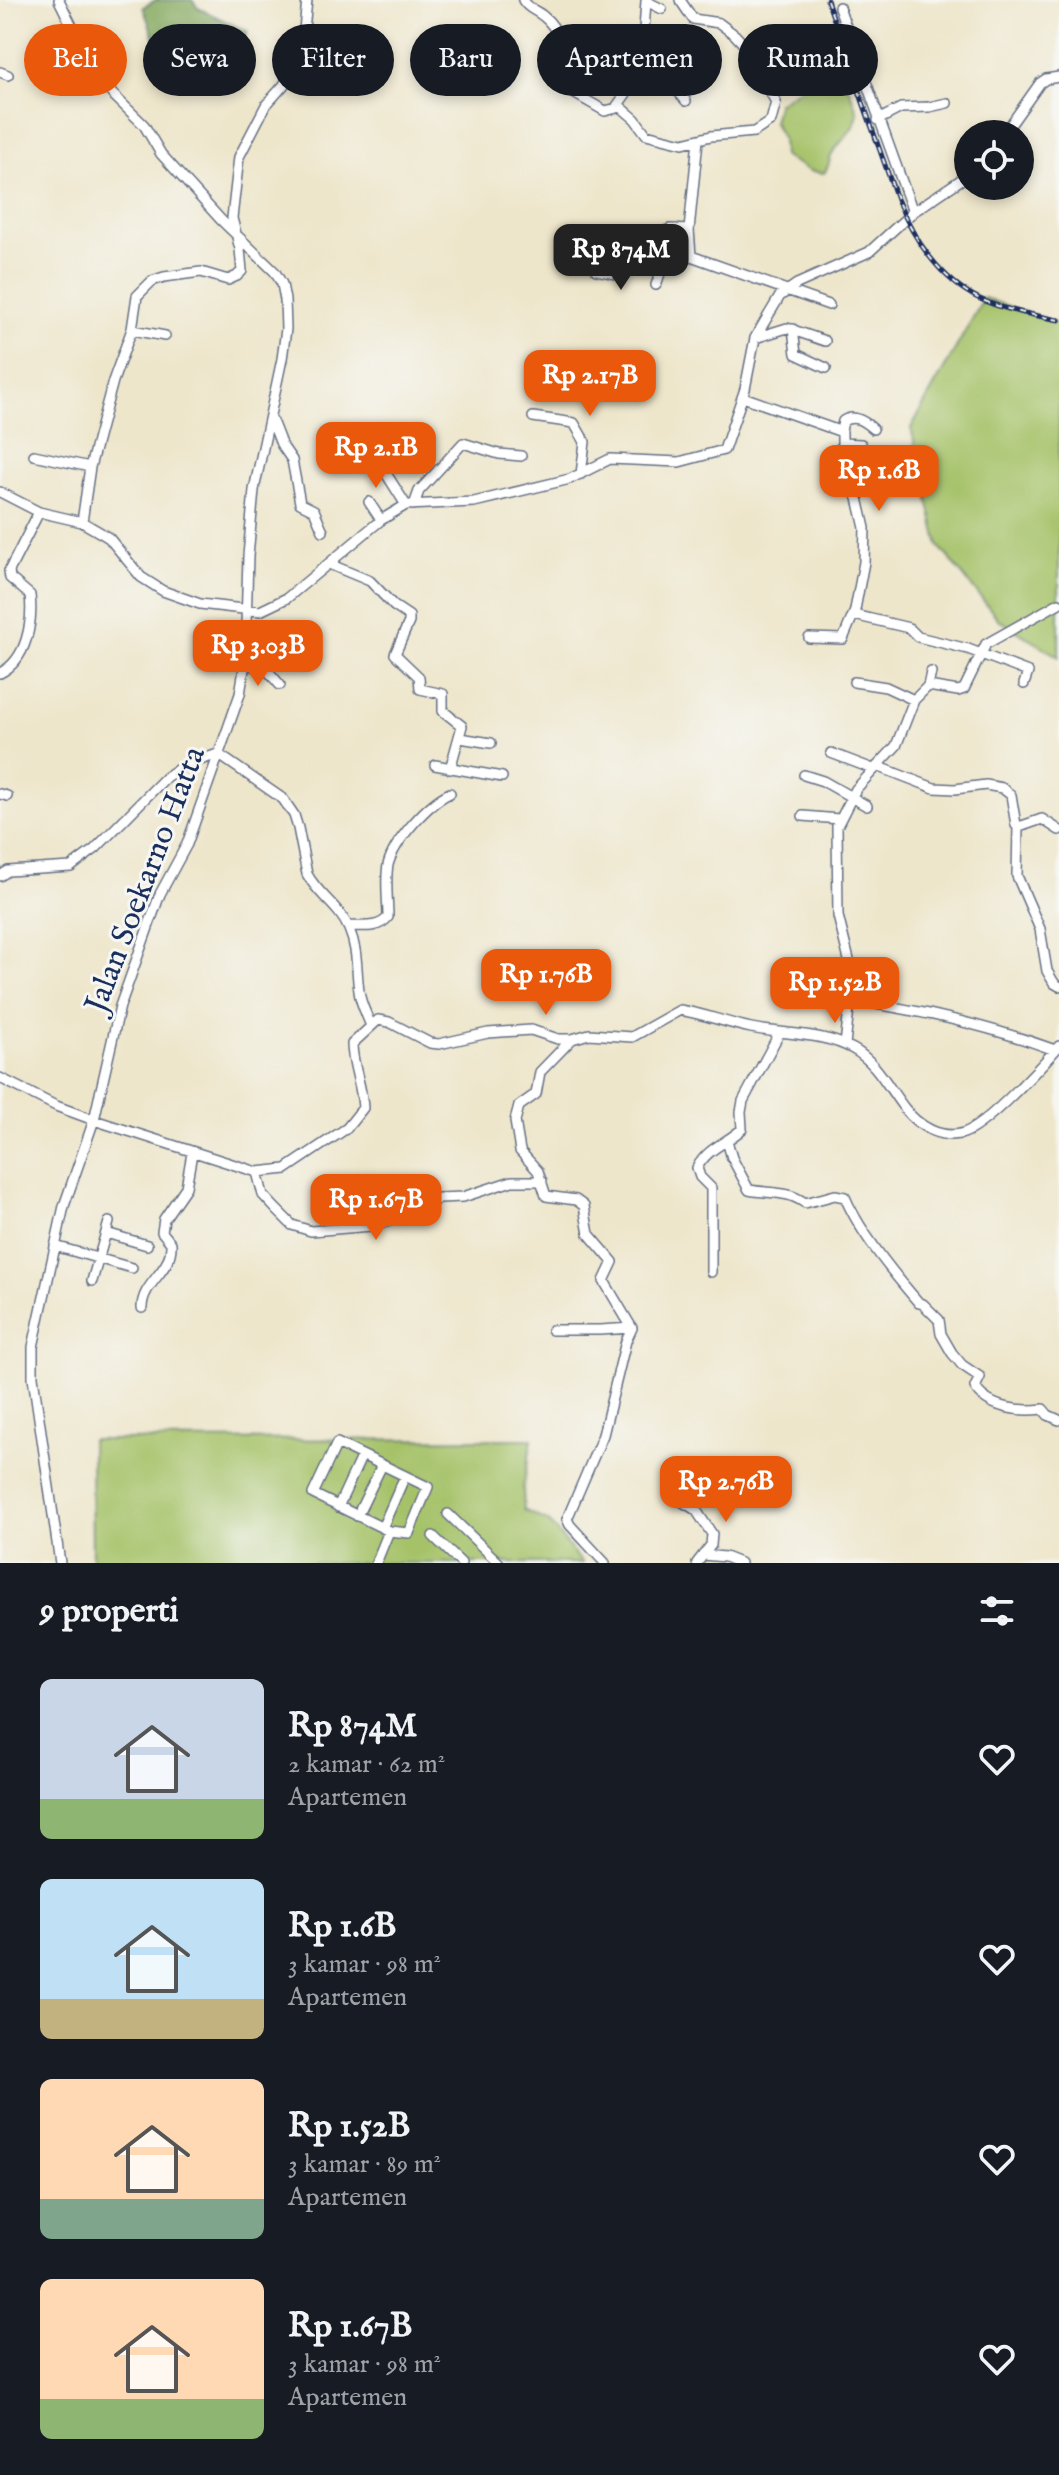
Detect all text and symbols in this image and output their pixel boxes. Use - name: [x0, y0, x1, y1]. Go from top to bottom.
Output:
- chip: Beli: [24, 24, 127, 96]
- chip: Sewa: [143, 24, 256, 96]
- chip: Filter: [272, 24, 394, 96]
- chip: Baru: [410, 24, 521, 96]
- chip: Apartemen: [537, 24, 722, 96]
- chip: Rumah: [738, 24, 878, 96]
- map controls: [954, 120, 1034, 200]
- button: locate: [954, 120, 1034, 200]
- pin: Rp 874M: [547, 224, 695, 292]
- text: Rp 874M: [572, 233, 670, 266]
- pin: Rp 2.17B: [507, 350, 673, 418]
- text: Rp 2.17B: [542, 359, 638, 392]
- pin: Rp 2.1B: [302, 422, 450, 490]
- text: Rp 2.1B: [334, 431, 418, 464]
- pin: Rp 1.6B: [805, 445, 953, 513]
- text: Rp 1.6B: [838, 454, 920, 487]
- pin: Rp 3.03B: [175, 620, 341, 688]
- text: Rp 3.03B: [211, 629, 305, 662]
- street label: Jalan Soekarno Hatta: [76, 741, 216, 1022]
- pin: Rp 1.76B: [463, 949, 629, 1017]
- pin: Rp 1.52B: [752, 957, 918, 1025]
- text: Rp 1.76B: [499, 958, 593, 991]
- text: Rp 1.52B: [788, 966, 882, 999]
- pin: Rp 1.67B: [293, 1174, 459, 1242]
- text: Rp 1.67B: [328, 1183, 424, 1216]
- pin: Rp 2.76B: [643, 1456, 809, 1524]
- text: Rp 2.76B: [678, 1465, 774, 1498]
- icon: filters: [975, 1589, 1019, 1633]
- text: 9 properti: [40, 1590, 179, 1633]
- text: Rp 874M: [288, 1705, 417, 1748]
- icon: home: [104, 1711, 200, 1807]
- icon: heart: [975, 1737, 1019, 1781]
- text: 2 kamar · 62 m²: [288, 1748, 445, 1781]
- text: Apartemen: [288, 1781, 407, 1814]
- text: Rp 1.6B: [288, 1905, 396, 1948]
- icon: home: [104, 1911, 200, 2007]
- icon: heart: [975, 1937, 1019, 1981]
- text: 3 kamar · 98 m²: [288, 1948, 441, 1981]
- text: Apartemen: [288, 1981, 407, 2014]
- text: Rp 1.52B: [288, 2105, 410, 2148]
- icon: home: [104, 2111, 200, 2207]
- icon: heart: [975, 2137, 1019, 2181]
- text: 3 kamar · 89 m²: [288, 2148, 441, 2181]
- text: Apartemen: [288, 2181, 407, 2214]
- text: Rp 1.67B: [288, 2305, 412, 2348]
- icon: home: [104, 2311, 200, 2407]
- icon: heart: [975, 2337, 1019, 2381]
- text: 3 kamar · 98 m²: [288, 2348, 441, 2381]
- text: Apartemen: [288, 2381, 407, 2414]

